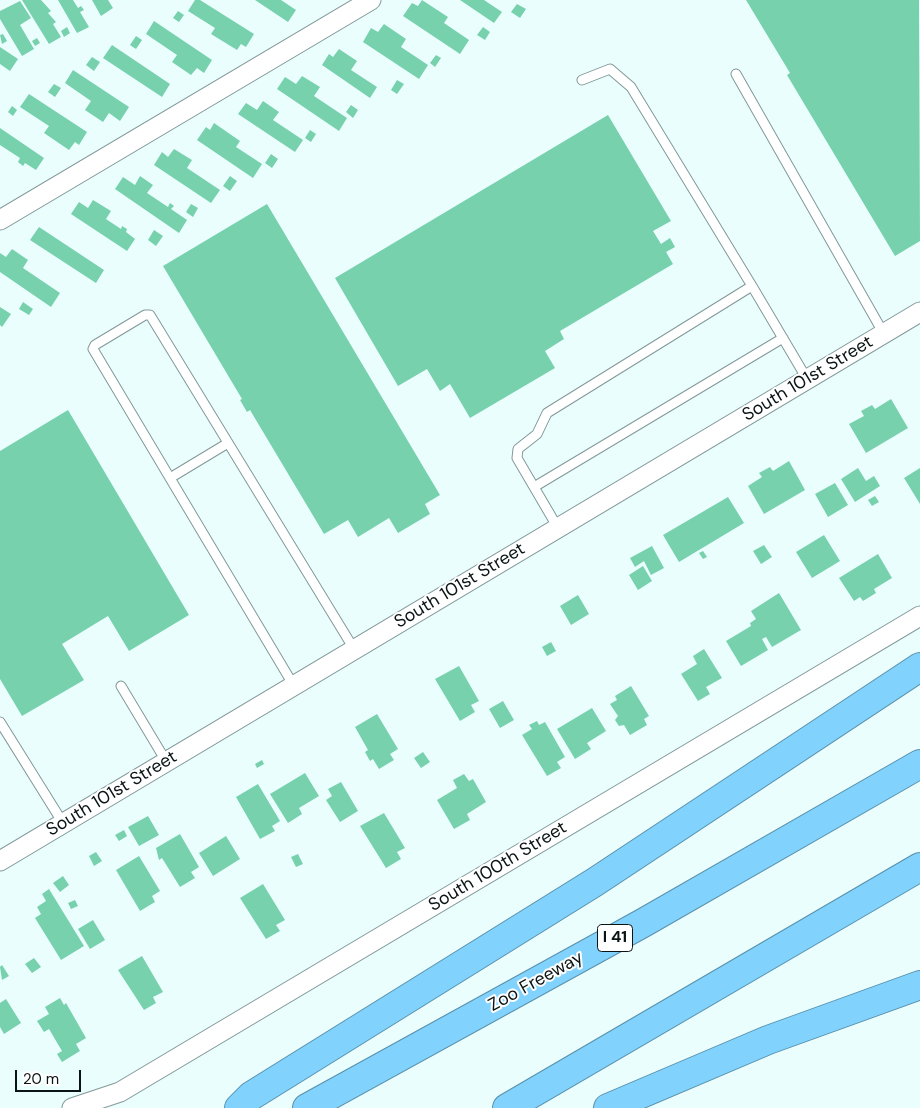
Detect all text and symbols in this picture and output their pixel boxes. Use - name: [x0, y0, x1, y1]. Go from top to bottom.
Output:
- street label: South 101st Street: [739, 331, 877, 427]
- street label: South 101st Street: [391, 538, 529, 634]
- street label: South 101st Street: [43, 746, 181, 842]
- street label: South 100th Street: [425, 817, 571, 917]
- road number: I 41: [598, 924, 632, 951]
- street label: Zoo Freeway: [485, 947, 587, 1017]
- scale bar: [18, 1060, 84, 1092]
- text: 20 m: [23, 1069, 59, 1089]

